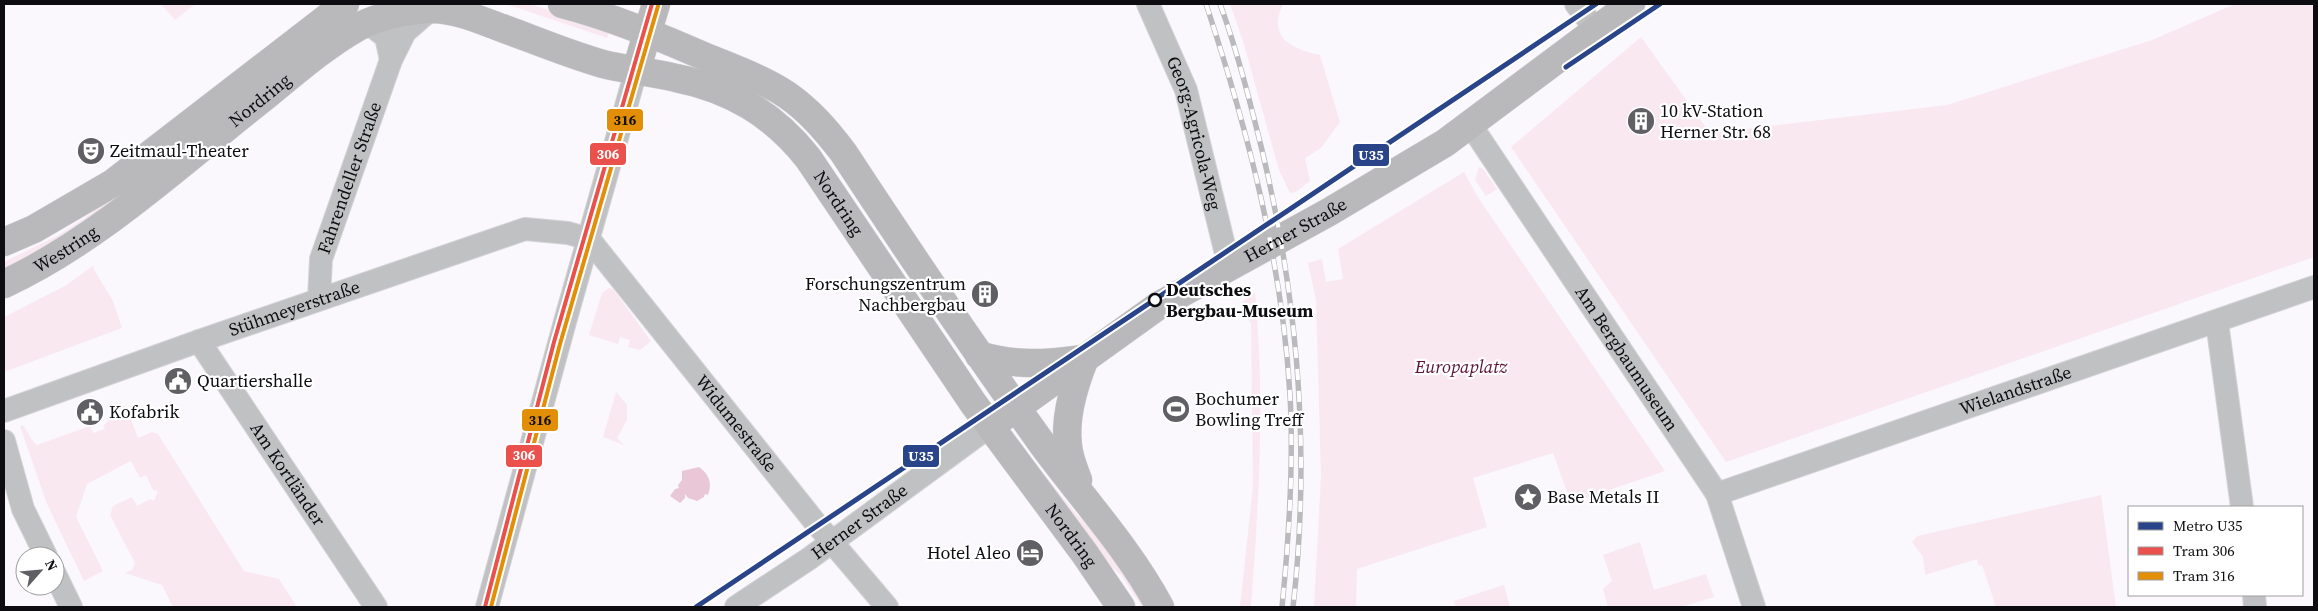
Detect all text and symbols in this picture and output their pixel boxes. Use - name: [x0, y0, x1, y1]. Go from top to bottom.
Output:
- street label: Georg-Agricola-Weg: [1161, 52, 1228, 213]
- street label: Nordring: [223, 67, 296, 133]
- street label: Fahrendeller Straße: [311, 98, 387, 257]
- place label: 10 kV-Station Herner Str. 68: [1660, 98, 1771, 144]
- building icon: 10 kV-Station Herner Str. 68: [1626, 106, 1656, 136]
- line badge: 316: [606, 108, 644, 132]
- text: 316: [614, 110, 637, 130]
- theatre icon: Zeitmaul-Theater: [76, 136, 106, 166]
- place label: Zeitmaul-Theater: [110, 138, 249, 163]
- line badge: 306: [589, 142, 627, 166]
- line badge: U35: [1352, 143, 1390, 167]
- text: 306: [597, 144, 620, 164]
- text: U35: [1358, 145, 1384, 165]
- street label: Nordring: [808, 165, 870, 241]
- street label: Herner Straße: [1239, 191, 1351, 268]
- street label: Westring: [29, 219, 103, 279]
- place label: Forschungszentrum Nachbergbau: [805, 271, 966, 317]
- street label: Stühmeyerstraße: [225, 274, 363, 342]
- place label: Deutsches Bergbau-Museum: [1166, 277, 1313, 323]
- building icon: Forschungszentrum Nachbergbau: [970, 279, 1000, 309]
- street label: Am Bergbaumuseum: [1569, 281, 1685, 436]
- marker: Deutsches Bergbau-Museum: [1148, 293, 1162, 307]
- park label: Europaplatz: [1414, 354, 1508, 379]
- street label: Wielandstraße: [1956, 359, 2075, 421]
- public building icon: Quartiershalle: [163, 366, 193, 396]
- place label: Quartiershalle: [197, 368, 313, 393]
- street label: Widumestraße: [690, 369, 783, 477]
- place label: Bochumer Bowling Treff: [1195, 386, 1305, 432]
- sports icon: Bochumer Bowling Treff: [1161, 394, 1191, 424]
- public building icon: Kofabrik: [75, 397, 105, 427]
- place label: Kofabrik: [109, 399, 179, 424]
- line badge: 316: [521, 408, 559, 432]
- text: 316: [529, 410, 552, 430]
- street label: Am Kortländer: [244, 417, 332, 531]
- line badge: 306: [505, 444, 543, 468]
- line badge: U35: [902, 444, 940, 468]
- text: 306: [513, 445, 536, 465]
- text: U35: [908, 446, 934, 466]
- street label: Herner Straße: [806, 478, 912, 565]
- place icon: Base Metals II: [1513, 482, 1543, 512]
- place label: Base Metals II: [1547, 484, 1659, 509]
- street label: Nordring: [1040, 498, 1104, 572]
- legend: [2128, 506, 2303, 596]
- text: Metro U35: [2173, 515, 2243, 536]
- hotel icon: Hotel Aleo: [1015, 538, 1045, 568]
- place label: Hotel Aleo: [927, 540, 1011, 565]
- text: Tram 306: [2173, 540, 2235, 561]
- north arrow: [15, 546, 65, 596]
- text: N: [40, 556, 63, 574]
- text: Tram 316: [2173, 565, 2235, 586]

